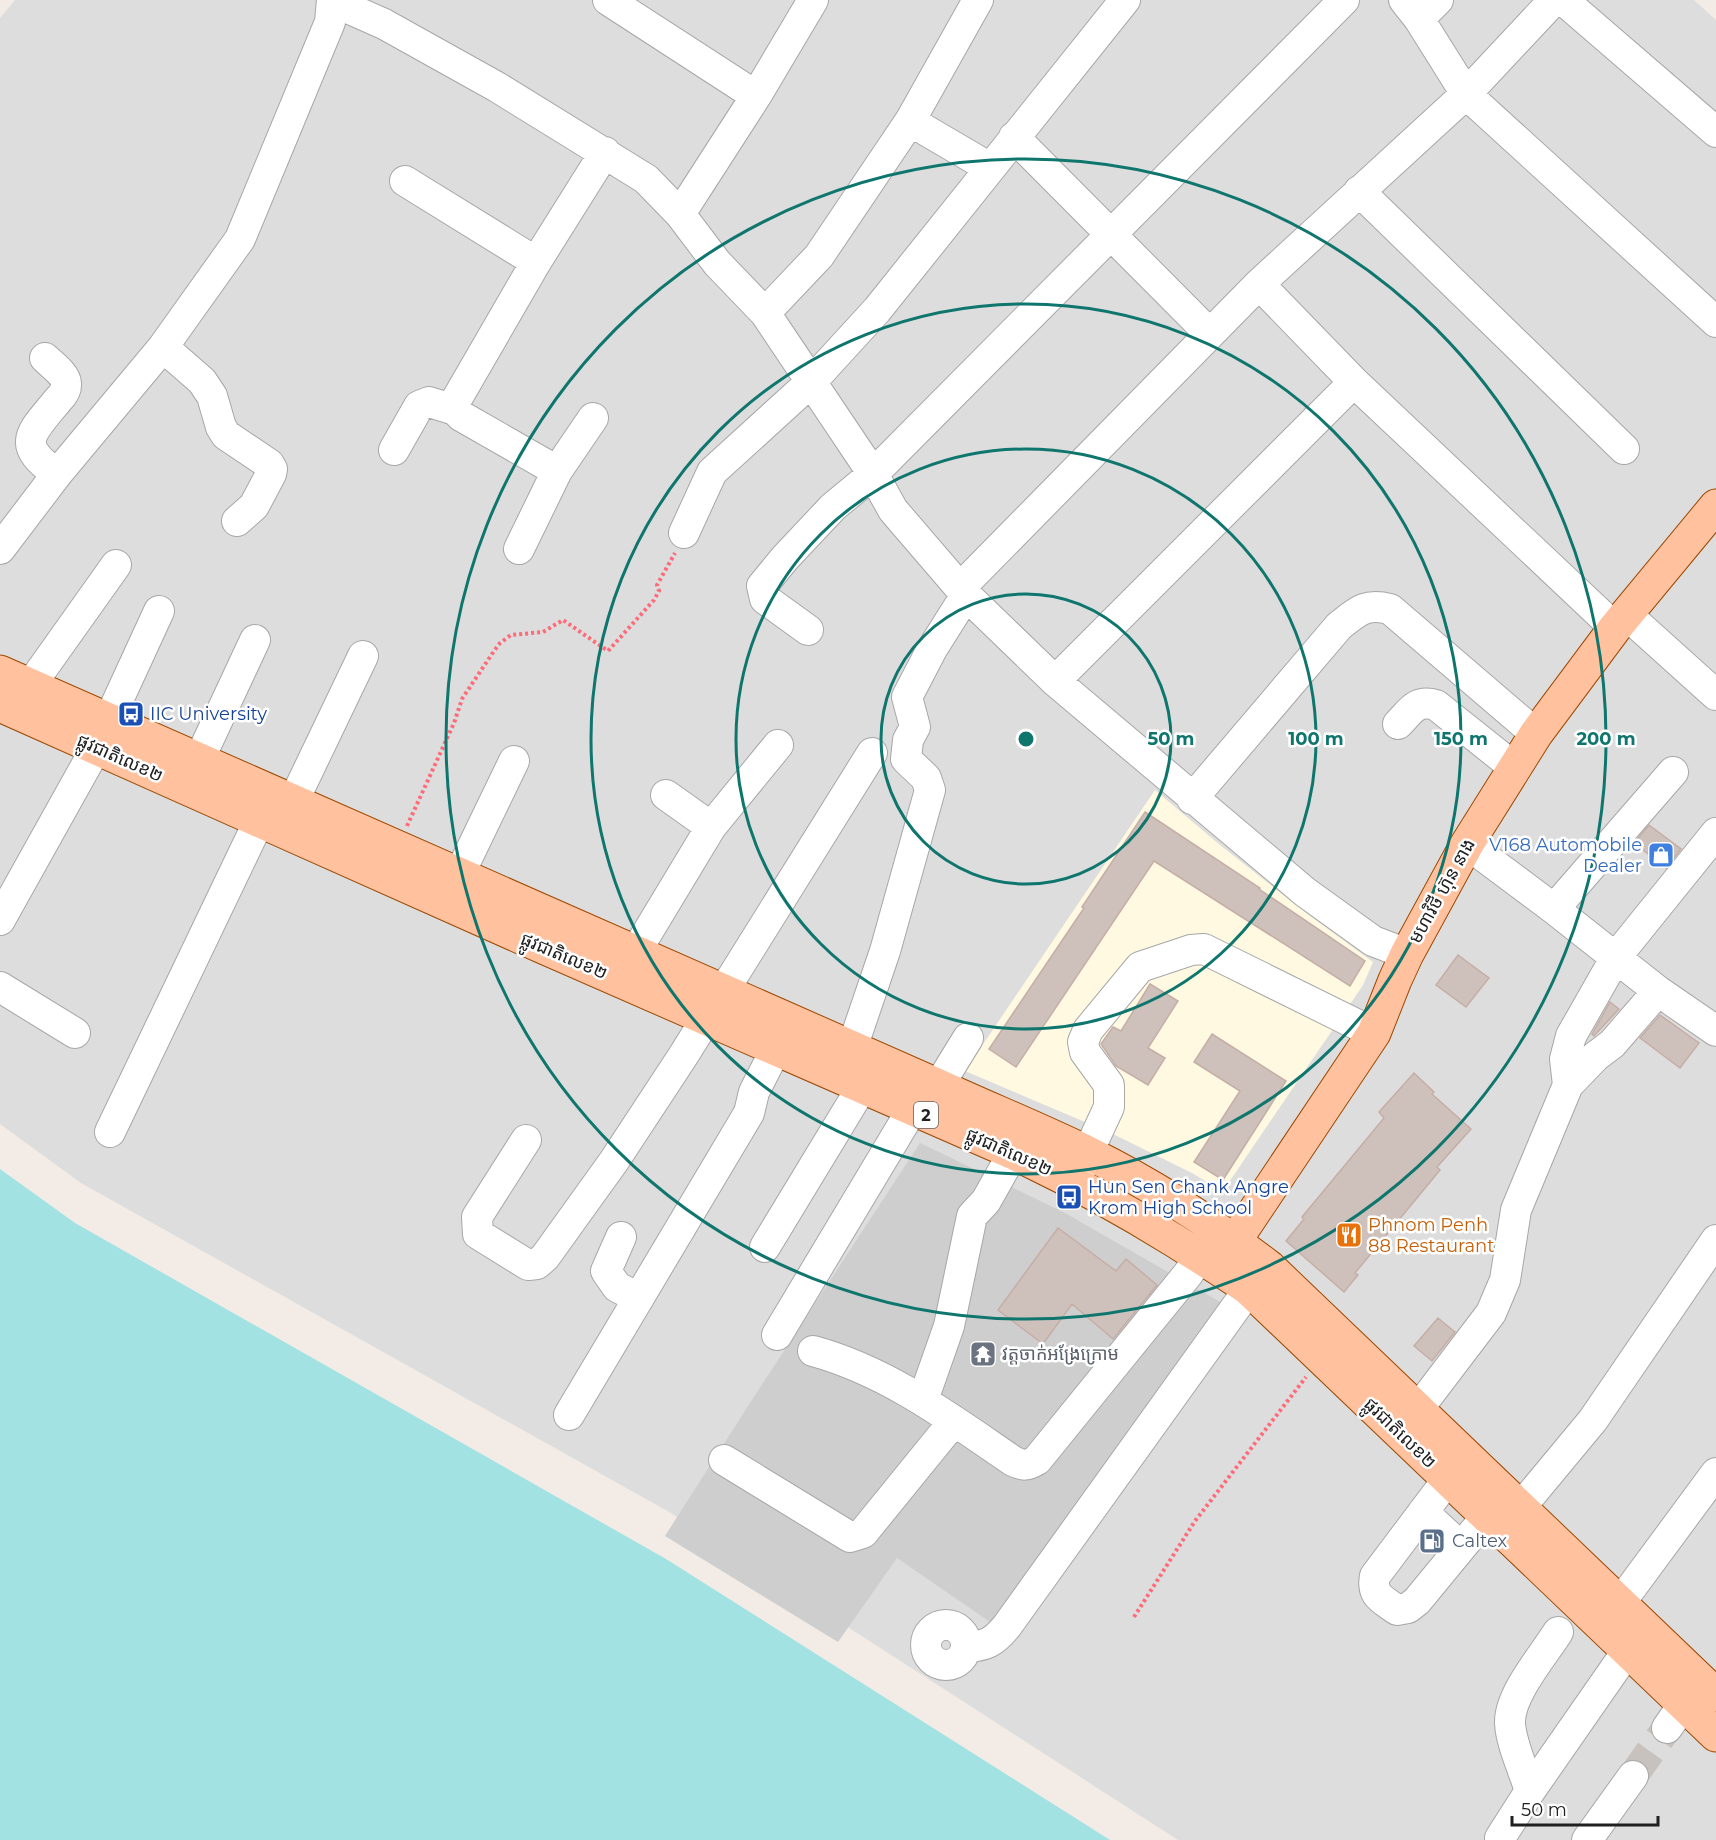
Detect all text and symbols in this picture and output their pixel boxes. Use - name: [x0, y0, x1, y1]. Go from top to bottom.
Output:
- bus stop icon: IIC University: [116, 699, 146, 729]
- place label: IIC University: [150, 703, 267, 725]
- text: 50 m: [1148, 728, 1194, 750]
- text: 100 m: [1288, 728, 1344, 750]
- text: 150 m: [1434, 728, 1488, 750]
- text: 200 m: [1576, 728, 1636, 750]
- street label: ផ្លូវជាតិលេខ២: [71, 729, 167, 792]
- centre of rings: [1016, 729, 1036, 749]
- place label: V168 Automobile Dealer: [1489, 834, 1642, 877]
- street label: មហាវិថី ហ៊ុន នាង: [1404, 835, 1481, 948]
- shop icon: V168 Automobile Dealer: [1646, 840, 1676, 870]
- street label: ផ្លូវជាតិលេខ២: [515, 928, 611, 989]
- road number: 2: [914, 1102, 938, 1128]
- street label: ផ្លូវជាតិលេខ២: [960, 1123, 1056, 1186]
- place label: Hun Sen Chank Angre Krom High School: [1088, 1176, 1289, 1219]
- bus stop icon: Hun Sen Chank Angre Krom High School: [1054, 1182, 1084, 1212]
- place label: Phnom Penh 88 Restaurant: [1368, 1214, 1495, 1257]
- restaurant icon: Phnom Penh 88 Restaurant: [1334, 1220, 1364, 1250]
- temple icon: វត្តចាក់អង្រែក្រោម: [968, 1339, 998, 1369]
- place label: វត្តចាក់អង្រែក្រោម: [1002, 1343, 1119, 1365]
- street label: ផ្លូវជាតិលេខ២: [1355, 1393, 1441, 1477]
- fuel station icon: Caltex: [1417, 1526, 1447, 1556]
- place label: Caltex: [1452, 1530, 1507, 1552]
- scale bar: [1512, 1789, 1658, 1827]
- text: 50 m: [1521, 1799, 1567, 1821]

